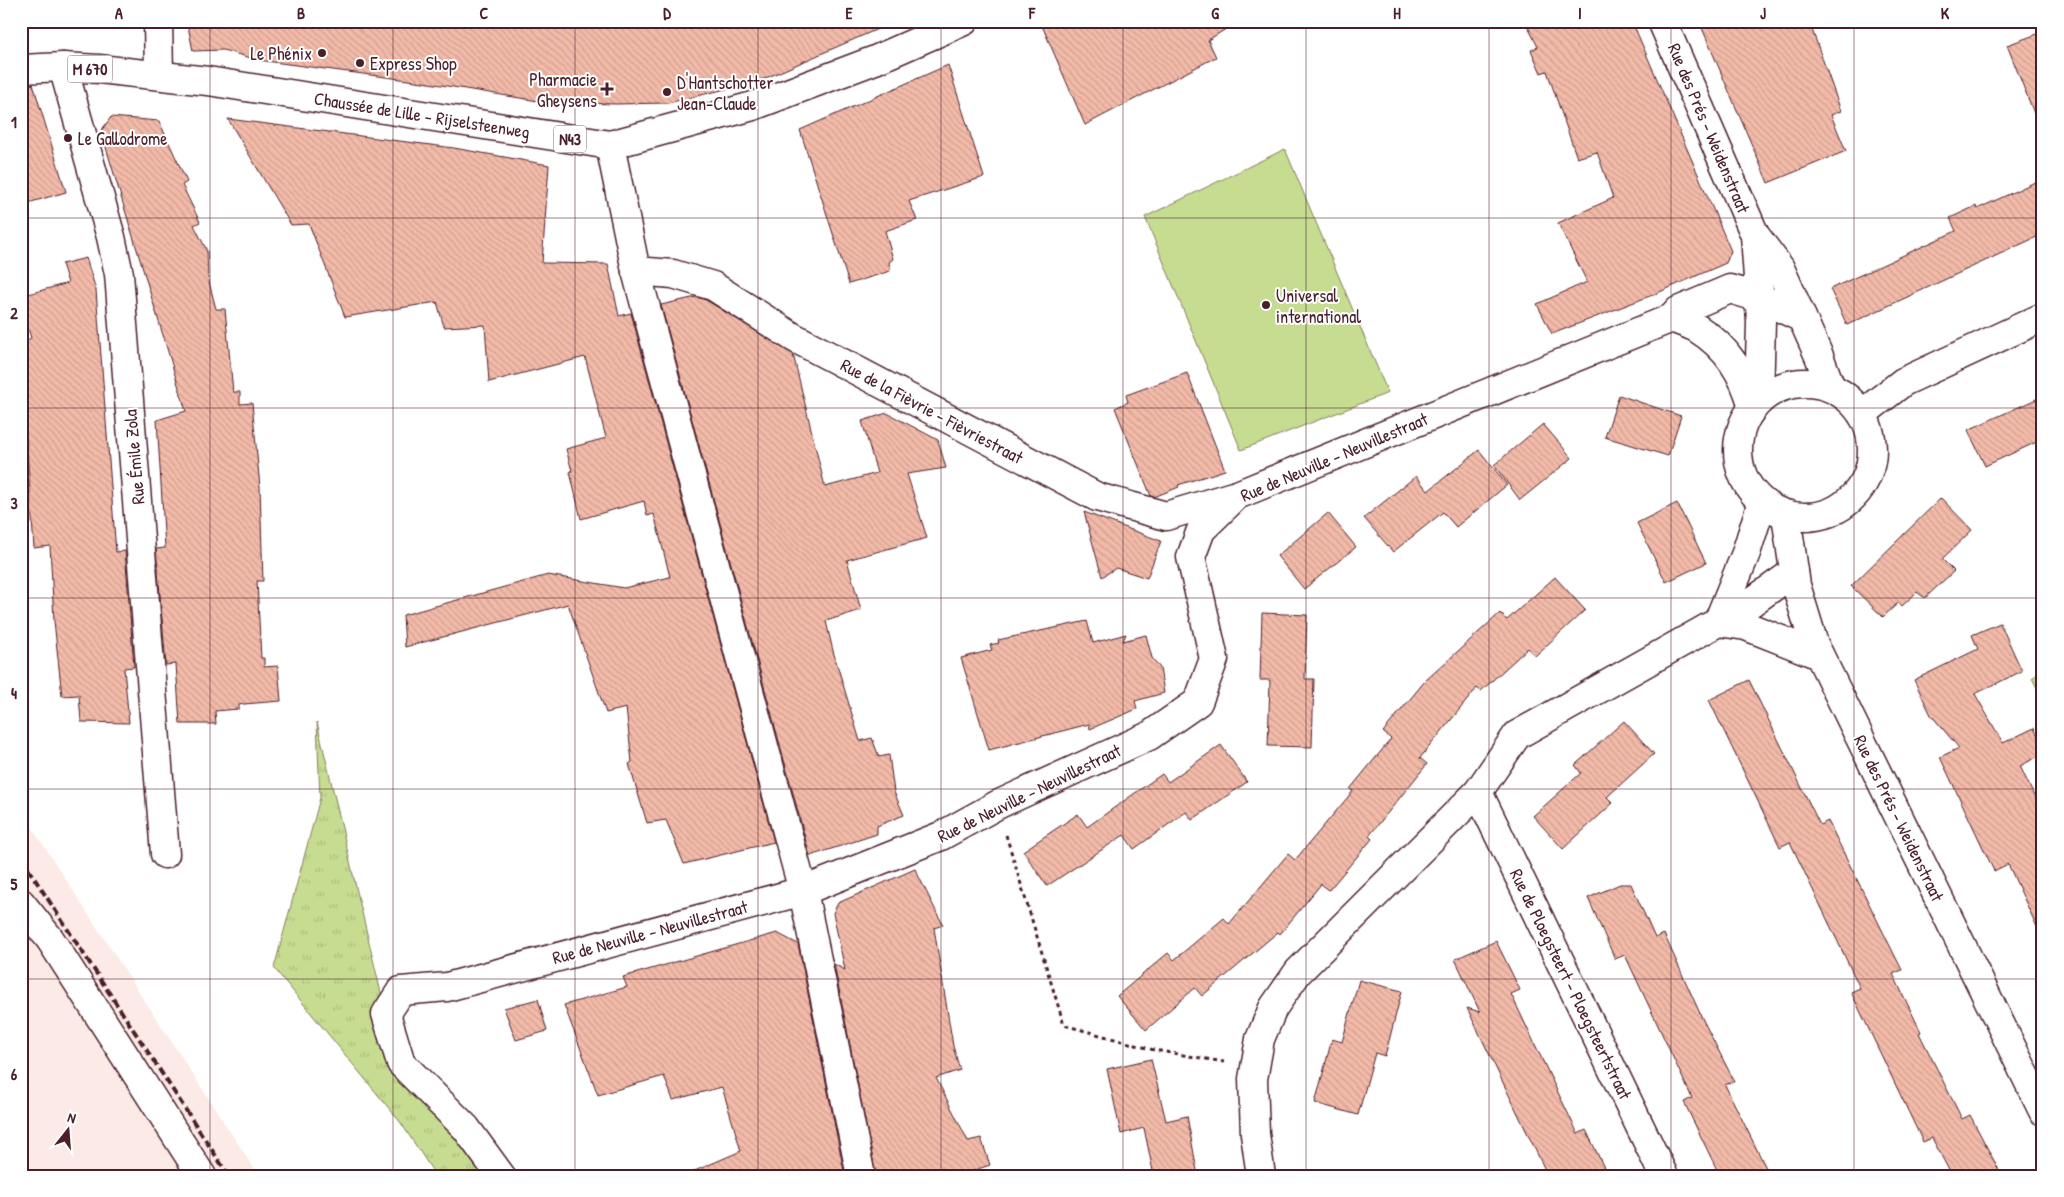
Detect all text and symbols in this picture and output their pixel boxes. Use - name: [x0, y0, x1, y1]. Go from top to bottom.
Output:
- text: A: [115, 2, 123, 24]
- text: B: [297, 2, 305, 24]
- text: C: [480, 2, 489, 24]
- text: D: [663, 2, 671, 24]
- text: E: [845, 2, 853, 24]
- text: F: [1028, 2, 1036, 24]
- text: G: [1211, 2, 1219, 24]
- text: H: [1393, 2, 1401, 24]
- text: I: [1578, 2, 1582, 24]
- text: J: [1760, 2, 1766, 24]
- text: K: [1941, 2, 1950, 24]
- street label: Rue des Prés - Weidenstraat: [1662, 39, 1756, 217]
- place label: Le Phénix: [250, 41, 312, 66]
- marker: Le Phénix: [316, 47, 328, 59]
- place label: Express Shop: [370, 51, 457, 76]
- road number: M 670: [68, 56, 112, 82]
- marker: Express Shop: [354, 57, 366, 69]
- place label: Pharmacie Gheysens: [529, 67, 597, 113]
- place label: D'Hantschotter Jean-Claude: [677, 70, 774, 116]
- marker: Pharmacie Gheysens: [601, 83, 613, 95]
- street label: Chaussée de Lille - Rijselsteenweg: [312, 86, 532, 144]
- marker: D'Hantschotter Jean-Claude: [661, 86, 673, 98]
- text: 1: [11, 111, 17, 133]
- place label: Le Gallodrome: [78, 126, 167, 151]
- road number: N43: [554, 126, 586, 152]
- marker: Le Gallodrome: [62, 132, 74, 144]
- place label: Universal international: [1276, 283, 1361, 329]
- marker: Universal international: [1260, 299, 1272, 311]
- text: 2: [10, 302, 18, 324]
- street label: Rue de la Fièvrie - Fièvriestraat: [836, 352, 1028, 470]
- street label: Rue de Neuville - Neuvillestraat: [1237, 406, 1432, 508]
- street label: Rue Émile Zola: [117, 408, 151, 506]
- text: 3: [10, 492, 18, 514]
- text: 4: [11, 682, 17, 704]
- street label: Rue des Prés - Weidenstraat: [1848, 731, 1951, 906]
- street label: Rue de Neuville - Neuvillestraat: [933, 737, 1126, 848]
- street label: Rue de Ploegsteert - Ploegsteertstraat: [1504, 864, 1638, 1104]
- text: 5: [11, 873, 18, 895]
- street label: Rue de Neuville - Neuvillestraat: [550, 894, 751, 970]
- text: 6: [11, 1063, 18, 1085]
- north arrow: [42, 1104, 92, 1154]
- text: N: [66, 1107, 79, 1127]

